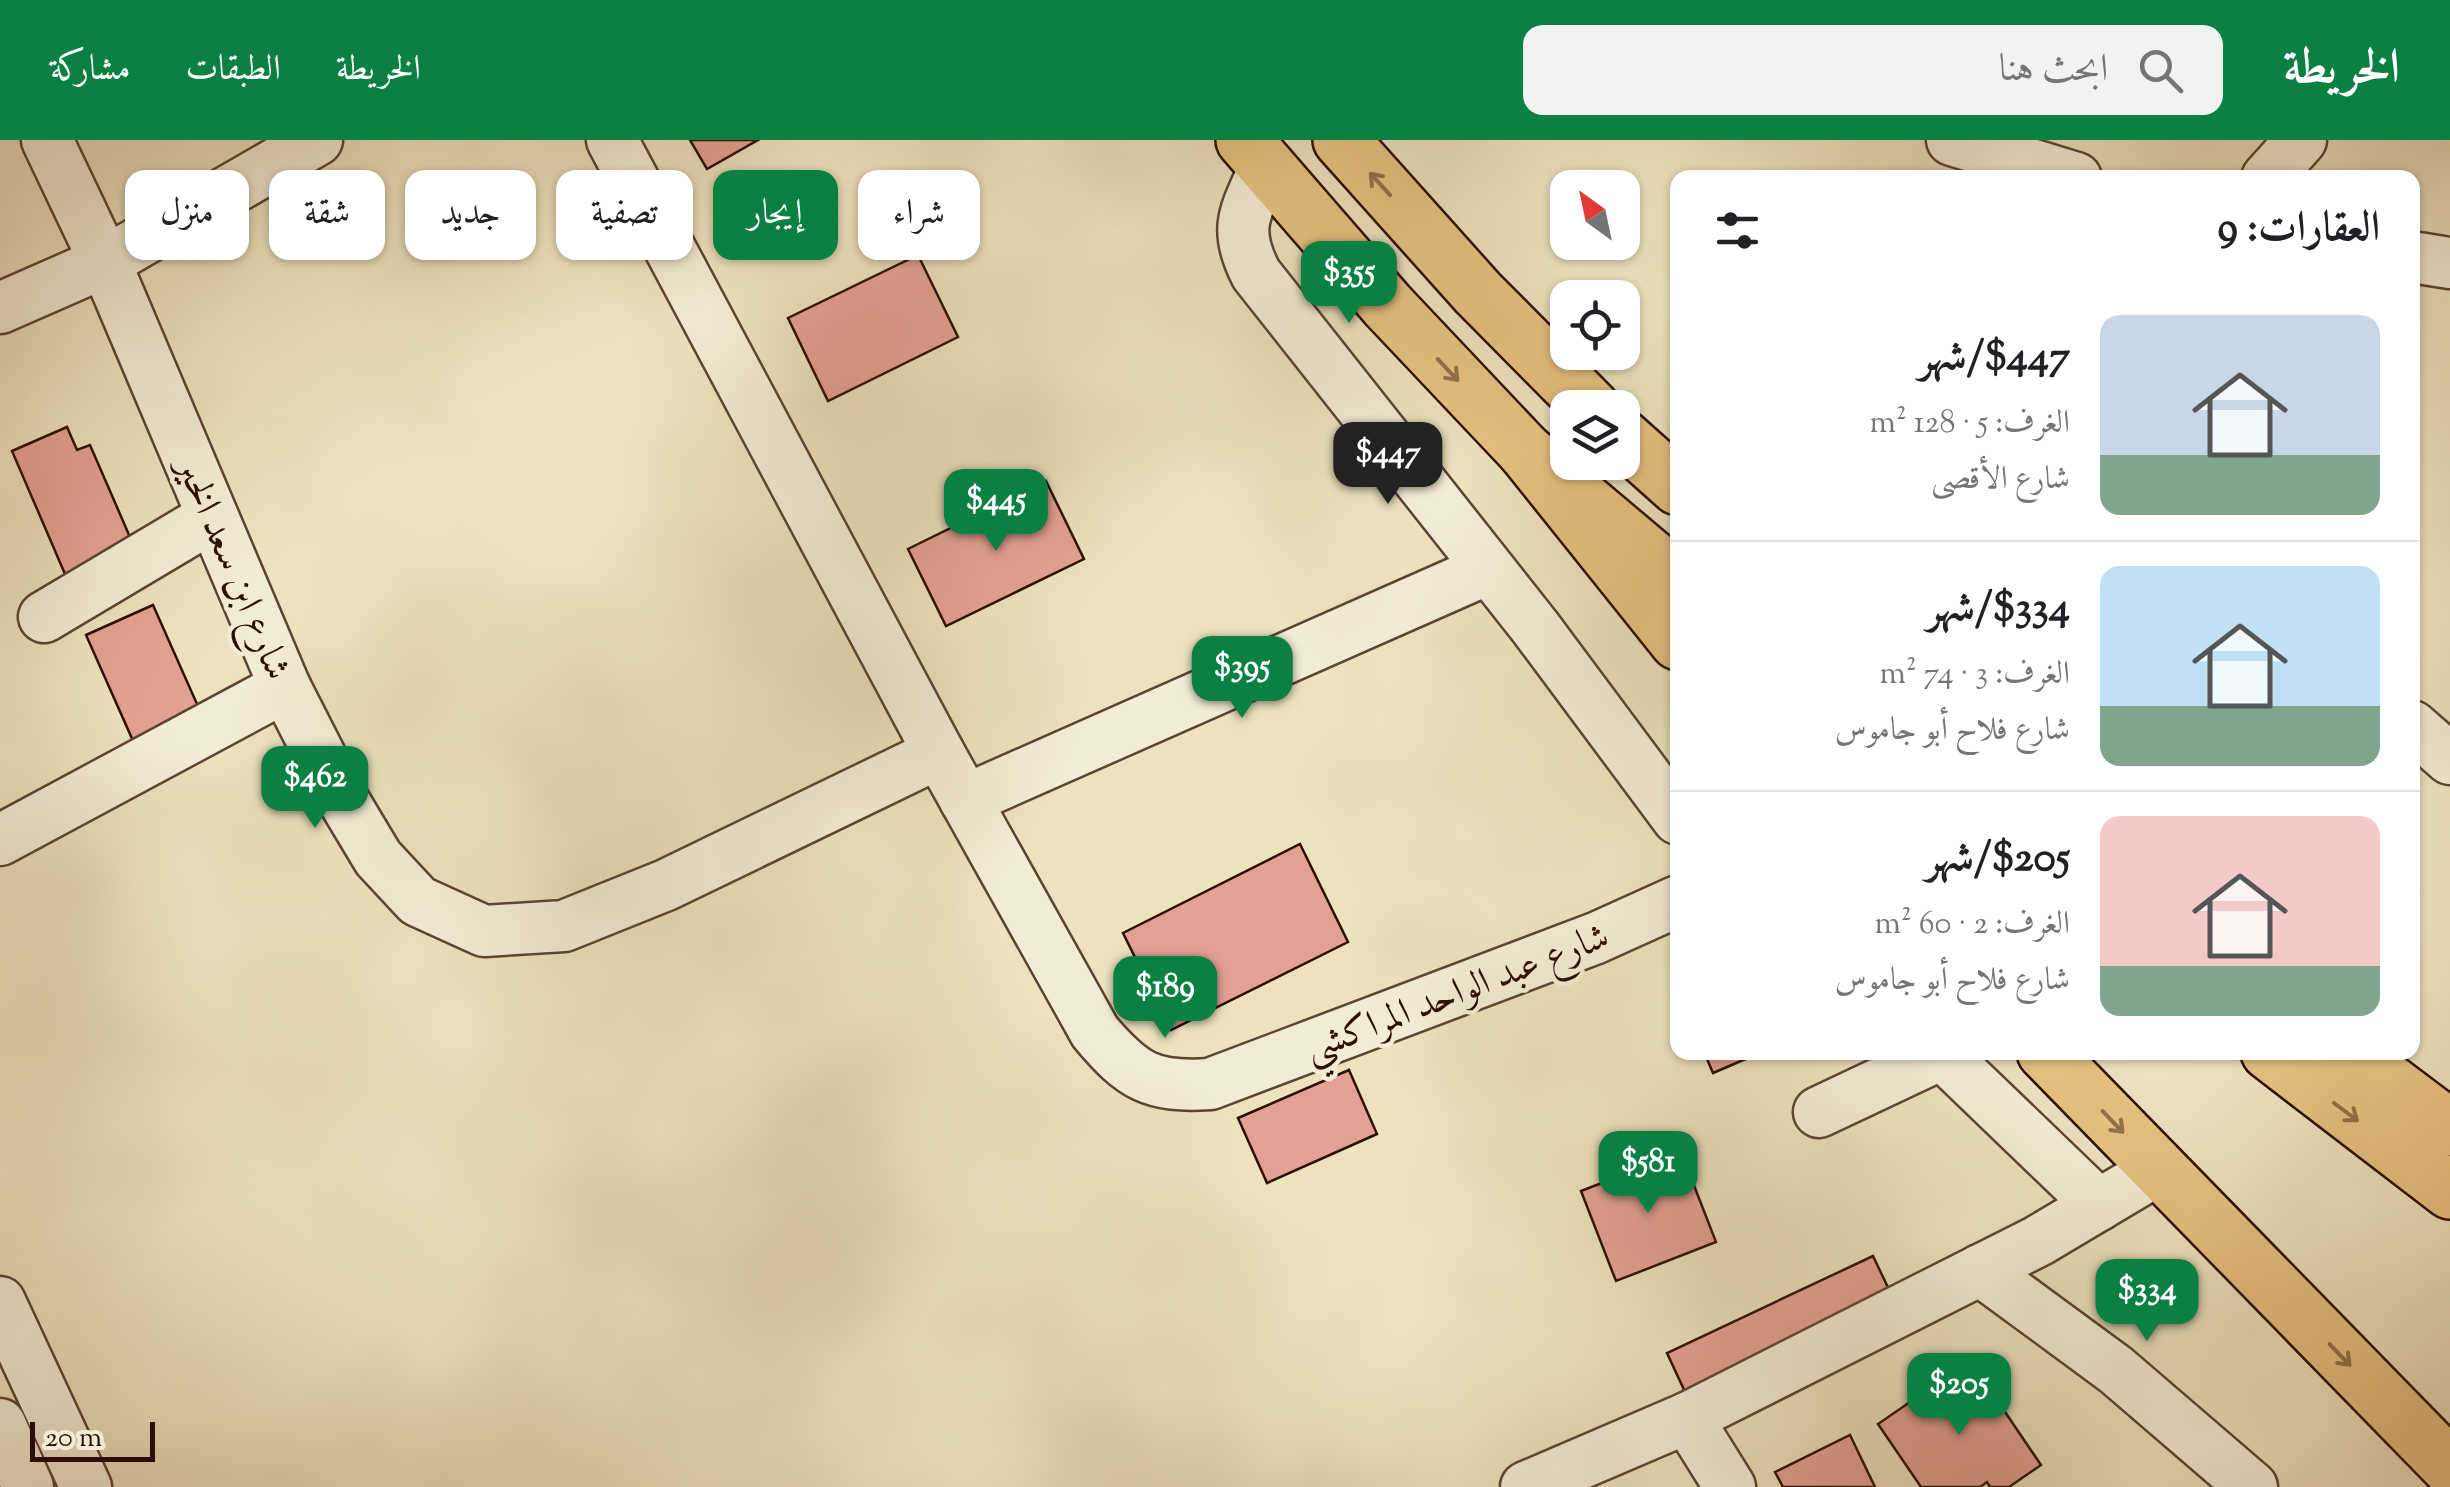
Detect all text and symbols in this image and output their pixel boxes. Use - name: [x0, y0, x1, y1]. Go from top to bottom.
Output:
- search box: [1523, 25, 2223, 115]
- text: الخريطة: [2283, 36, 2400, 105]
- icon: search: [2133, 43, 2188, 98]
- text: ابحث هنا: [1999, 44, 2108, 98]
- text: مشاركة: [50, 45, 131, 96]
- text: الطبقات: [186, 45, 281, 96]
- text: الخريطة: [336, 45, 421, 96]
- chip: منزل: [125, 170, 249, 260]
- chip: شقة: [269, 170, 385, 260]
- chip: جديد: [405, 170, 536, 260]
- chip: تصفية: [556, 170, 693, 260]
- chip: إيجار: [713, 170, 838, 260]
- chip: شراء: [858, 170, 980, 260]
- north arrow: [1550, 170, 1640, 260]
- map controls: [1550, 170, 1640, 480]
- one-way arrow: [1369, 172, 1392, 197]
- text: العقارات: 9: [2218, 200, 2380, 260]
- icon: filters: [1710, 203, 1765, 258]
- pin: $355: [1290, 241, 1408, 326]
- text: $355: [1323, 250, 1375, 296]
- button: locate: [1550, 280, 1640, 370]
- text: $447/شهر: [1919, 329, 2070, 389]
- icon: home: [2180, 355, 2300, 475]
- one-way arrow: [1436, 357, 1460, 381]
- button: layers: [1550, 390, 1640, 480]
- text: الغرف: 5 · 128 m²: [1870, 401, 2070, 447]
- pin: $447: [1329, 422, 1447, 507]
- text: $447: [1355, 431, 1421, 477]
- street label: شارع ابن سعد الخير: [159, 446, 302, 689]
- text: شارع الأقصى: [1931, 457, 2070, 503]
- pin: $445: [937, 469, 1055, 554]
- text: $445: [966, 478, 1026, 524]
- text: $334/شهر: [1927, 580, 2070, 640]
- icon: home: [2180, 606, 2300, 726]
- pin: $395: [1183, 636, 1301, 721]
- text: $395: [1214, 645, 1270, 691]
- text: الغرف: 3 · 74 m²: [1879, 652, 2070, 698]
- text: شارع فلاح أبو جاموس: [1835, 708, 2070, 754]
- pin: $462: [256, 746, 374, 831]
- text: $462: [283, 755, 347, 801]
- text: $205/شهر: [1926, 830, 2070, 890]
- icon: home: [2180, 856, 2300, 976]
- text: الغرف: 2 · 60 m²: [1875, 902, 2070, 948]
- street label: شارع عبد الواحد المراكشي: [1297, 912, 1619, 1082]
- pin: $189: [1106, 956, 1224, 1041]
- text: شارع فلاح أبو جاموس: [1835, 958, 2070, 1004]
- text: $189: [1135, 965, 1195, 1011]
- one-way arrow: [2332, 1101, 2359, 1122]
- one-way arrow: [2101, 1110, 2125, 1134]
- pin: $581: [1589, 1131, 1707, 1216]
- text: $581: [1621, 1140, 1675, 1186]
- pin: $334: [2088, 1259, 2206, 1344]
- text: $334: [2117, 1268, 2177, 1314]
- one-way arrow: [2328, 1342, 2352, 1366]
- pin: $205: [1900, 1353, 2018, 1438]
- text: $205: [1929, 1362, 1989, 1408]
- scale bar: [30, 1417, 155, 1462]
- text: 20 m: [45, 1419, 102, 1459]

